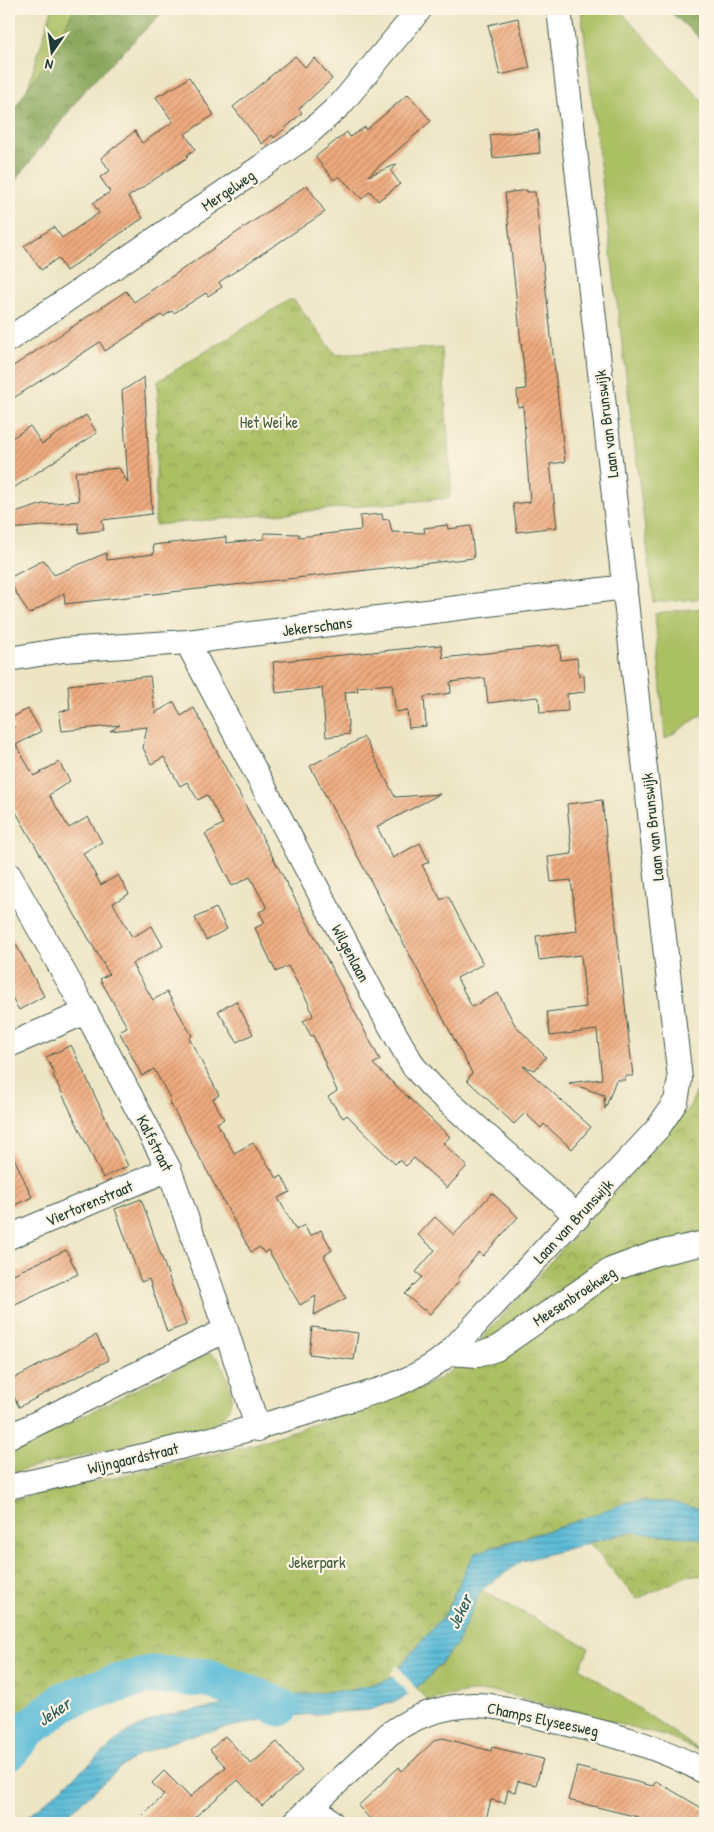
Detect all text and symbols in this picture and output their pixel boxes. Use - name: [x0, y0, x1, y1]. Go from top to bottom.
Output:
- north arrow: [28, 28, 78, 78]
- text: N: [43, 55, 55, 75]
- street label: Mergelweg: [197, 164, 259, 216]
- street label: Laan van Brunswijk: [588, 368, 624, 479]
- park label: Het Wei'ke: [240, 411, 299, 433]
- street label: Jekerschans: [281, 611, 353, 641]
- street label: Laan van Brunswijk: [635, 772, 669, 882]
- street label: Wilgenlaan: [327, 920, 375, 986]
- street label: Kalfstraat: [131, 1111, 179, 1175]
- street label: Laan van Brunswijk: [528, 1174, 618, 1268]
- street label: Viertorenstraat: [42, 1175, 136, 1231]
- street label: Meesenbroekweg: [528, 1261, 620, 1331]
- street label: Wijngaardstraat: [86, 1437, 181, 1479]
- park label: Jekerpark: [288, 1551, 346, 1573]
- water label: Jeker: [441, 1589, 479, 1633]
- water label: Jeker: [32, 1690, 77, 1732]
- street label: Champs Elyseesweg: [485, 1696, 601, 1742]

